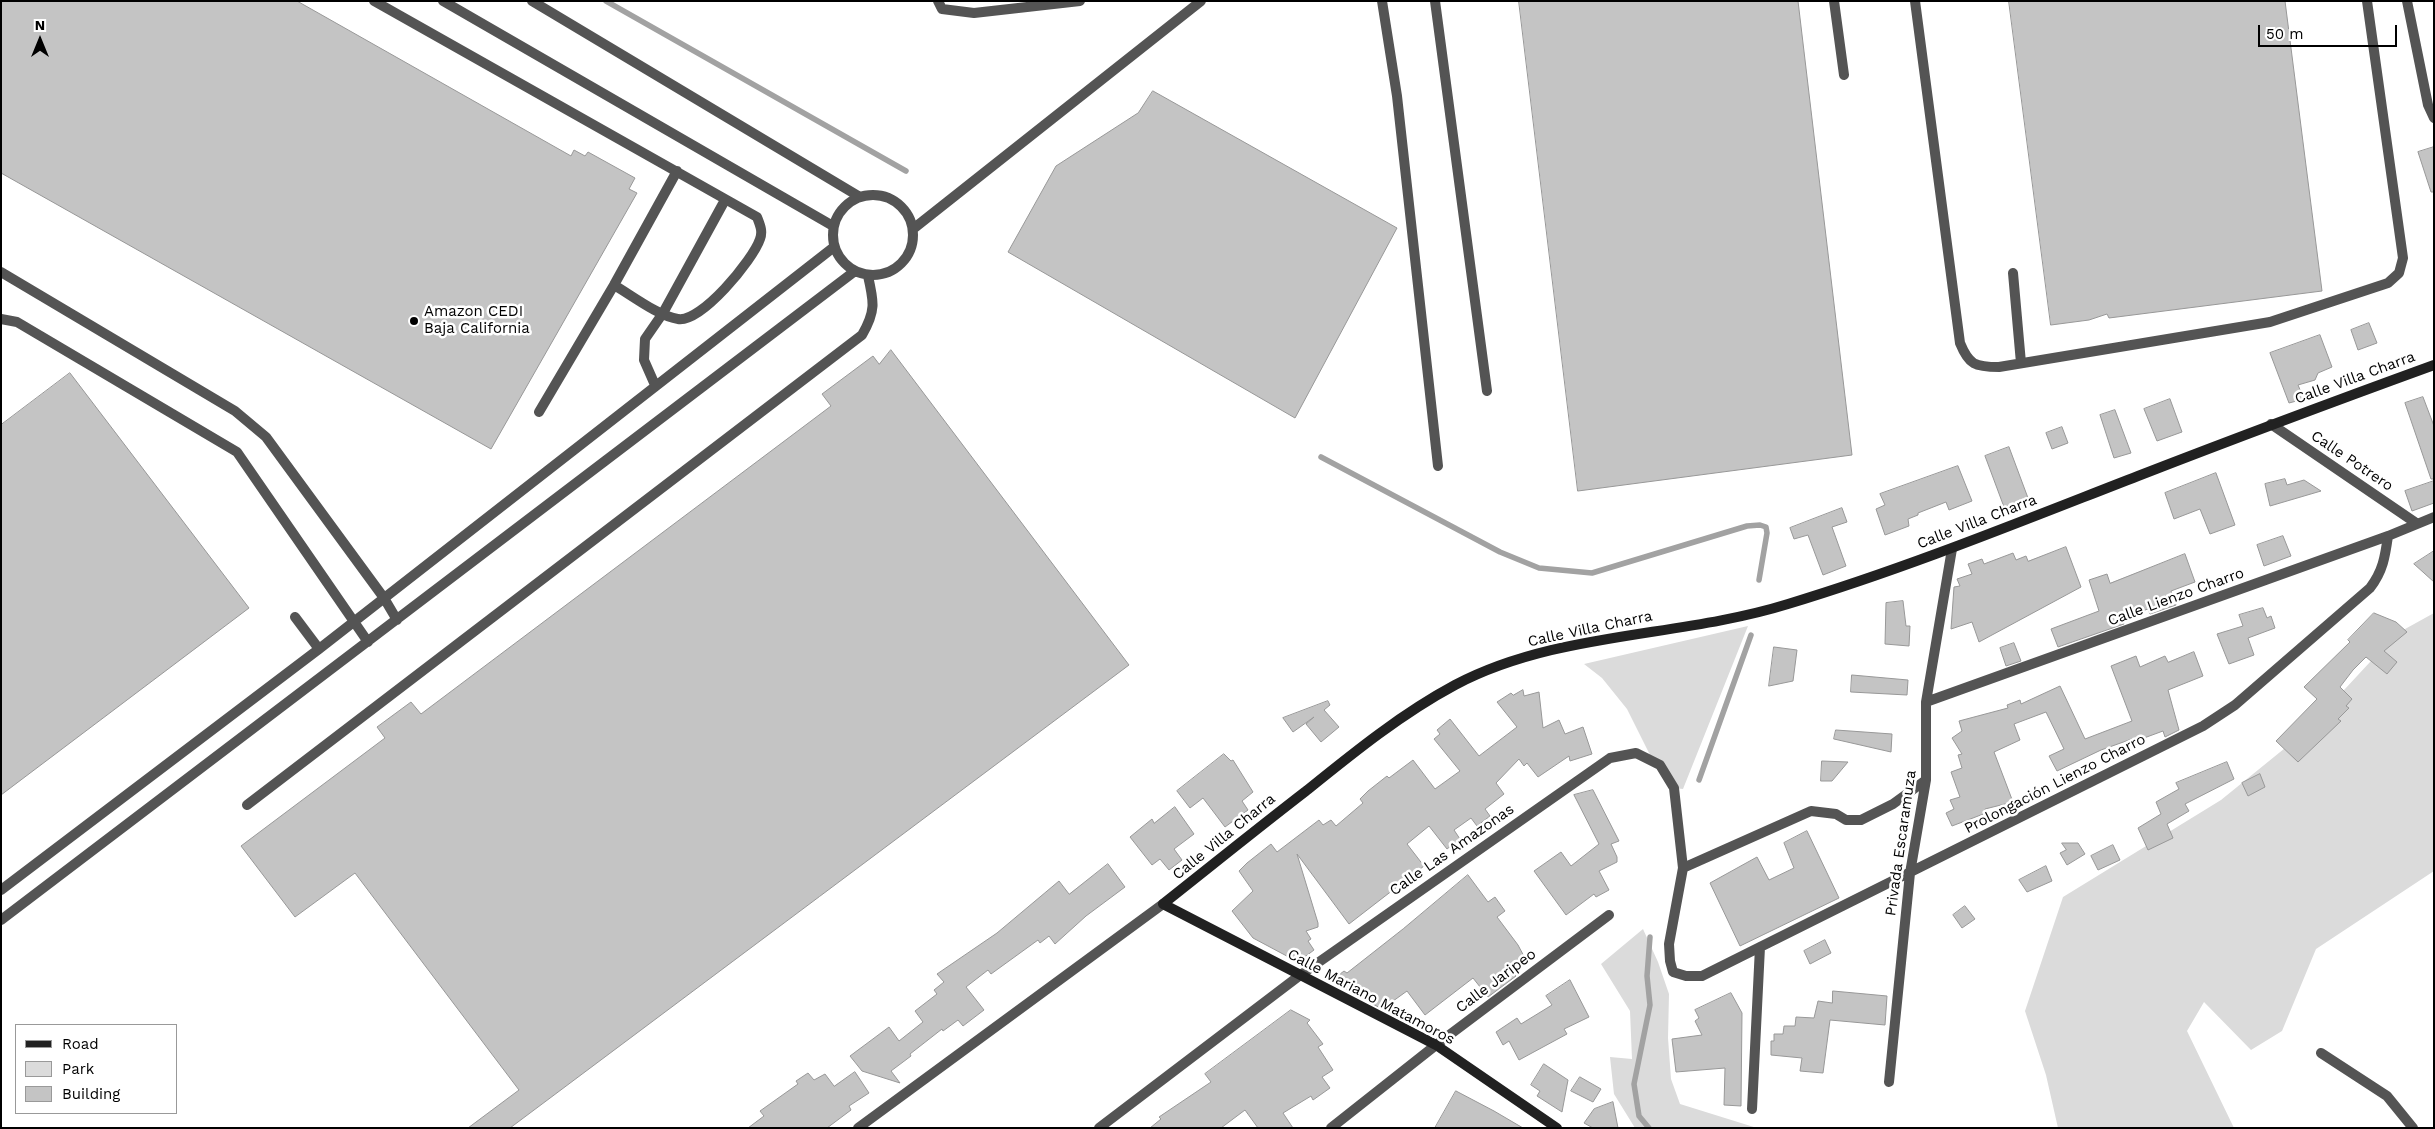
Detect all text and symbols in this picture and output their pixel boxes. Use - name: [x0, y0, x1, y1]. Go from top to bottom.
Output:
- north arrow: [15, 15, 65, 65]
- scale bar: [2260, 15, 2399, 47]
- text: N: [35, 17, 45, 33]
- text: 50 m: [2266, 25, 2303, 43]
- place label: Amazon CEDI Baja California: [424, 303, 530, 338]
- marker: Amazon CEDI Baja California: [408, 315, 420, 327]
- street label: Calle Villa Charra: [2292, 348, 2418, 408]
- street label: Calle Potrero: [2307, 427, 2397, 495]
- street label: Calle Villa Charra: [1915, 491, 2039, 553]
- street label: Calle Lienzo Charro: [2105, 564, 2247, 630]
- street label: Calle Villa Charra: [1526, 607, 1654, 651]
- street label: Prolongación Lienzo Charro: [1961, 730, 2149, 838]
- street label: Privada Escaramuza: [1882, 769, 1920, 917]
- street label: Calle Villa Charra: [1169, 790, 1279, 884]
- street label: Calle Las Amazonas: [1386, 800, 1518, 900]
- street label: Calle Mariano Matamoros: [1284, 945, 1458, 1049]
- street label: Calle Jaripeo: [1452, 945, 1540, 1017]
- legend: [15, 1024, 178, 1114]
- text: Road: [62, 1035, 99, 1053]
- text: Park: [62, 1060, 94, 1078]
- text: Building: [62, 1085, 120, 1103]

